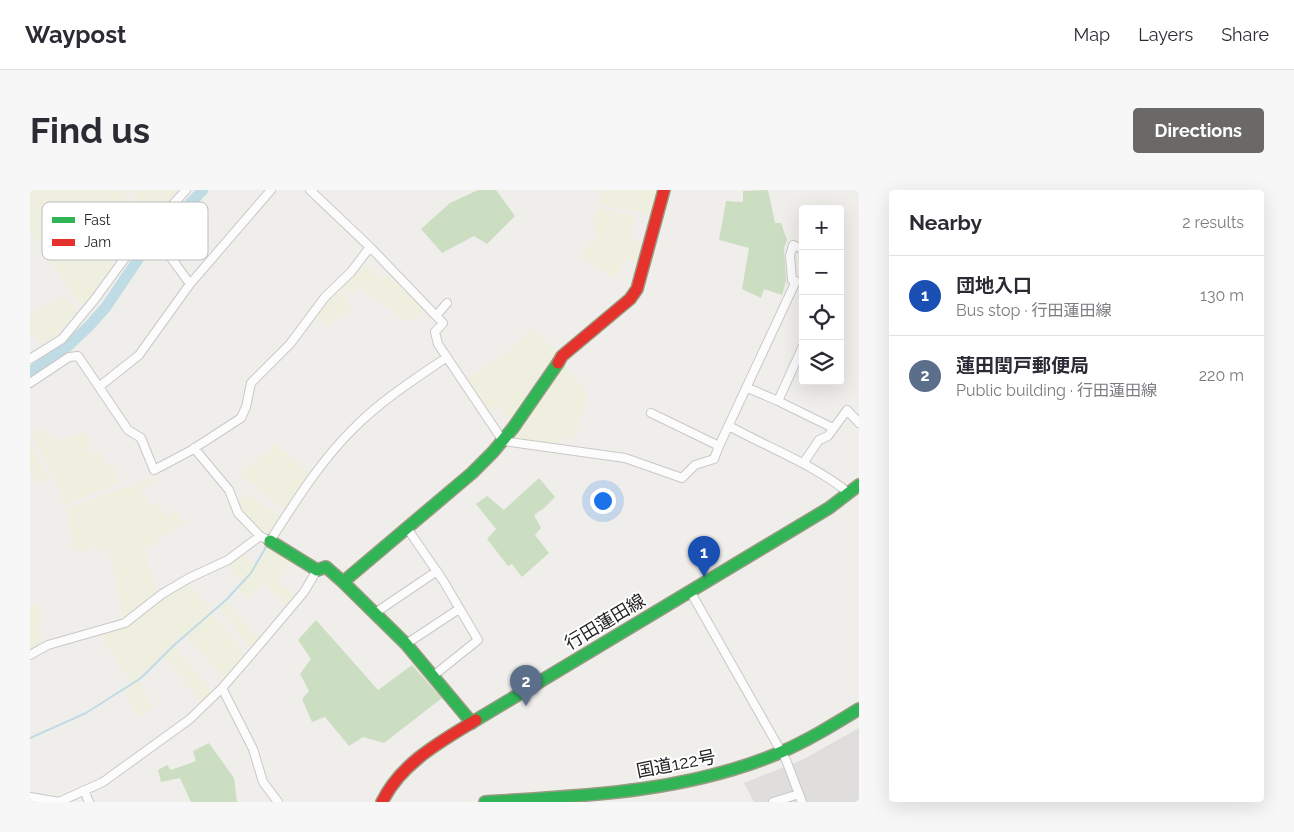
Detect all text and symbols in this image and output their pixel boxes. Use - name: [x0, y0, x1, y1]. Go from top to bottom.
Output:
- text: Waypost: [25, 20, 126, 49]
- text: Map: [1074, 24, 1110, 45]
- text: Layers: [1138, 24, 1193, 45]
- text: Share: [1221, 24, 1269, 45]
- button: Directions: [1133, 108, 1264, 153]
- text: Find us: [30, 110, 150, 151]
- legend: [42, 202, 208, 260]
- map controls: [799, 205, 844, 385]
- button: +: [799, 205, 844, 250]
- text: Nearby: [909, 210, 982, 235]
- text: Fast: [84, 212, 111, 228]
- text: 2 results: [1182, 213, 1244, 232]
- text: Jam: [84, 234, 111, 250]
- button: −: [799, 250, 844, 295]
- text: 団地入口: [956, 274, 1032, 296]
- text: 1: [921, 286, 929, 305]
- text: 130 m: [1200, 286, 1244, 305]
- button: locate: [799, 295, 844, 340]
- text: Bus stop · 行田蓮田線: [956, 301, 1112, 320]
- button: layers: [799, 340, 844, 385]
- text: 蓮田閏戸郵便局: [956, 354, 1089, 376]
- text: 2: [920, 366, 930, 385]
- text: 220 m: [1199, 366, 1244, 385]
- text: Public building · 行田蓮田線: [956, 381, 1157, 400]
- your location: [590, 488, 616, 514]
- pin: 1: [688, 536, 720, 577]
- street label: 行田蓮田線: [561, 589, 649, 654]
- pin: 2: [510, 665, 542, 706]
- street label: 国道122号: [634, 746, 717, 781]

